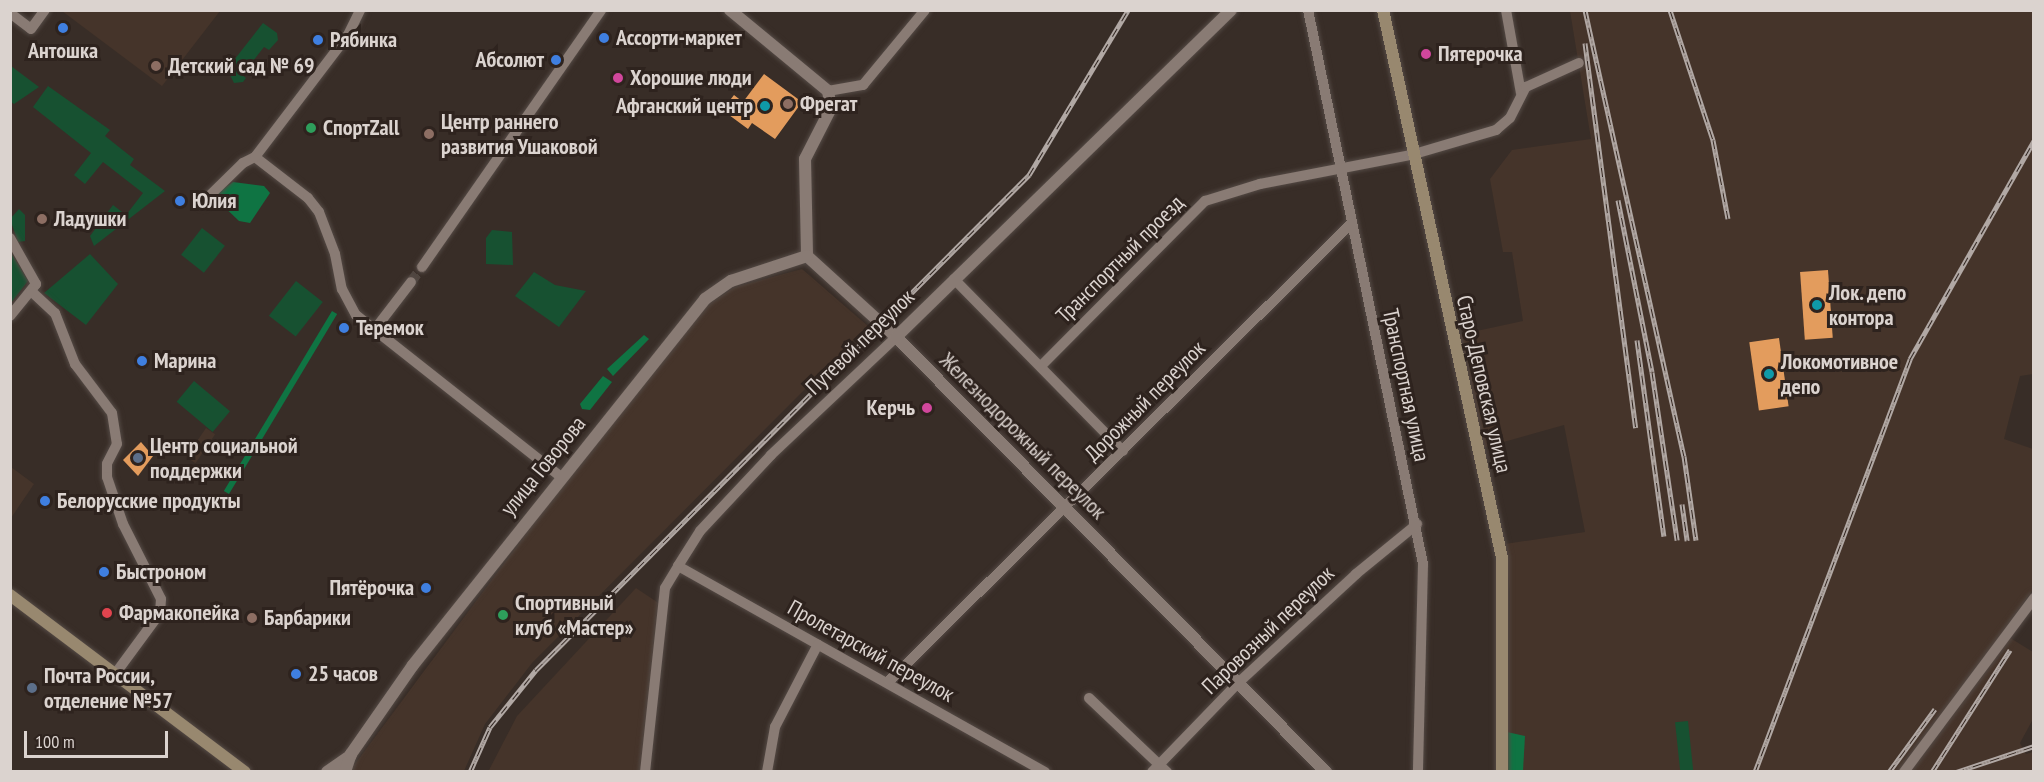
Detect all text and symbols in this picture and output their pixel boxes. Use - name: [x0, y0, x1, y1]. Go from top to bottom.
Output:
- marker: Антошка: [56, 21, 70, 35]
- place label: Ассорти-маркет: [616, 25, 742, 51]
- place label: Рябинка: [330, 27, 397, 53]
- marker: Ассорти-маркет: [597, 31, 611, 45]
- marker: Рябинка: [311, 33, 325, 47]
- place label: Антошка: [28, 38, 98, 64]
- place label: Пятерочка: [1438, 41, 1523, 67]
- place label: Абсолют: [476, 47, 544, 73]
- marker: Пятерочка: [1419, 47, 1433, 61]
- place label: Детский сад № 69: [168, 53, 314, 79]
- marker: Абсолют: [549, 53, 563, 67]
- marker: Детский сад № 69: [149, 59, 163, 73]
- place label: Хорошие люди: [630, 65, 752, 91]
- marker: Хорошие люди: [611, 71, 625, 85]
- place label: Фрегат: [800, 91, 857, 117]
- place label: Афганский центр: [616, 93, 753, 119]
- marker: Фрегат: [781, 97, 795, 111]
- marker: Афганский центр: [758, 99, 772, 113]
- place label: Центр раннего развития Ушаковой: [441, 108, 598, 160]
- place label: СпортZall: [323, 115, 399, 141]
- marker: СпортZall: [304, 121, 318, 135]
- marker: Центр раннего развития Ушаковой: [422, 127, 436, 141]
- place label: Юлия: [192, 188, 236, 214]
- street label: Транспортный проезд: [1051, 190, 1189, 328]
- marker: Юлия: [173, 194, 187, 208]
- place label: Ладушки: [54, 206, 126, 232]
- marker: Ладушки: [35, 212, 49, 226]
- place label: Лок. депо контора: [1829, 279, 1908, 330]
- street label: Путевой переулок: [800, 284, 920, 400]
- street label: Старо-Деповская улица: [1451, 293, 1517, 475]
- marker: Лок. депо контора: [1810, 298, 1824, 312]
- street label: Транспортная улица: [1377, 306, 1435, 464]
- place label: Теремок: [356, 315, 424, 341]
- marker: Теремок: [337, 321, 351, 335]
- street label: Дорожный переулок: [1079, 335, 1211, 467]
- street label: Железнодорожный переулок: [934, 347, 1112, 525]
- place label: Марина: [154, 348, 216, 374]
- place label: Локомотивное депо: [1781, 348, 1898, 400]
- marker: Марина: [135, 354, 149, 368]
- marker: Локомотивное депо: [1762, 367, 1776, 381]
- place label: Керчь: [867, 395, 915, 421]
- marker: Керчь: [920, 401, 934, 415]
- street label: улица Говорова: [495, 411, 591, 521]
- place label: Центр социальной поддержки: [150, 432, 298, 484]
- marker: Центр социальной поддержки: [131, 451, 145, 465]
- place label: Белорусские продукты: [57, 488, 240, 514]
- marker: Белорусские продукты: [38, 494, 52, 508]
- place label: Быстроном: [116, 559, 206, 585]
- street label: Паровозный переулок: [1197, 560, 1339, 700]
- marker: Быстроном: [97, 565, 111, 579]
- place label: Пятёрочка: [329, 575, 414, 601]
- marker: Пятёрочка: [419, 581, 433, 595]
- place label: Спортивный клуб «Мастер»: [515, 589, 633, 640]
- street label: Пролетарский переулок: [783, 594, 959, 708]
- place label: Фармакопейка: [119, 600, 240, 626]
- place label: Барбарики: [264, 605, 351, 631]
- marker: Фармакопейка: [100, 606, 114, 620]
- marker: Спортивный клуб «Мастер»: [496, 608, 510, 622]
- marker: Барбарики: [245, 611, 259, 625]
- place label: 25 часов: [308, 661, 378, 687]
- place label: Почта России, отделение №57: [44, 662, 173, 714]
- marker: 25 часов: [289, 667, 303, 681]
- marker: Почта России, отделение №57: [25, 681, 39, 695]
- scale bar: [27, 719, 171, 757]
- text: 100 m: [35, 730, 75, 753]

